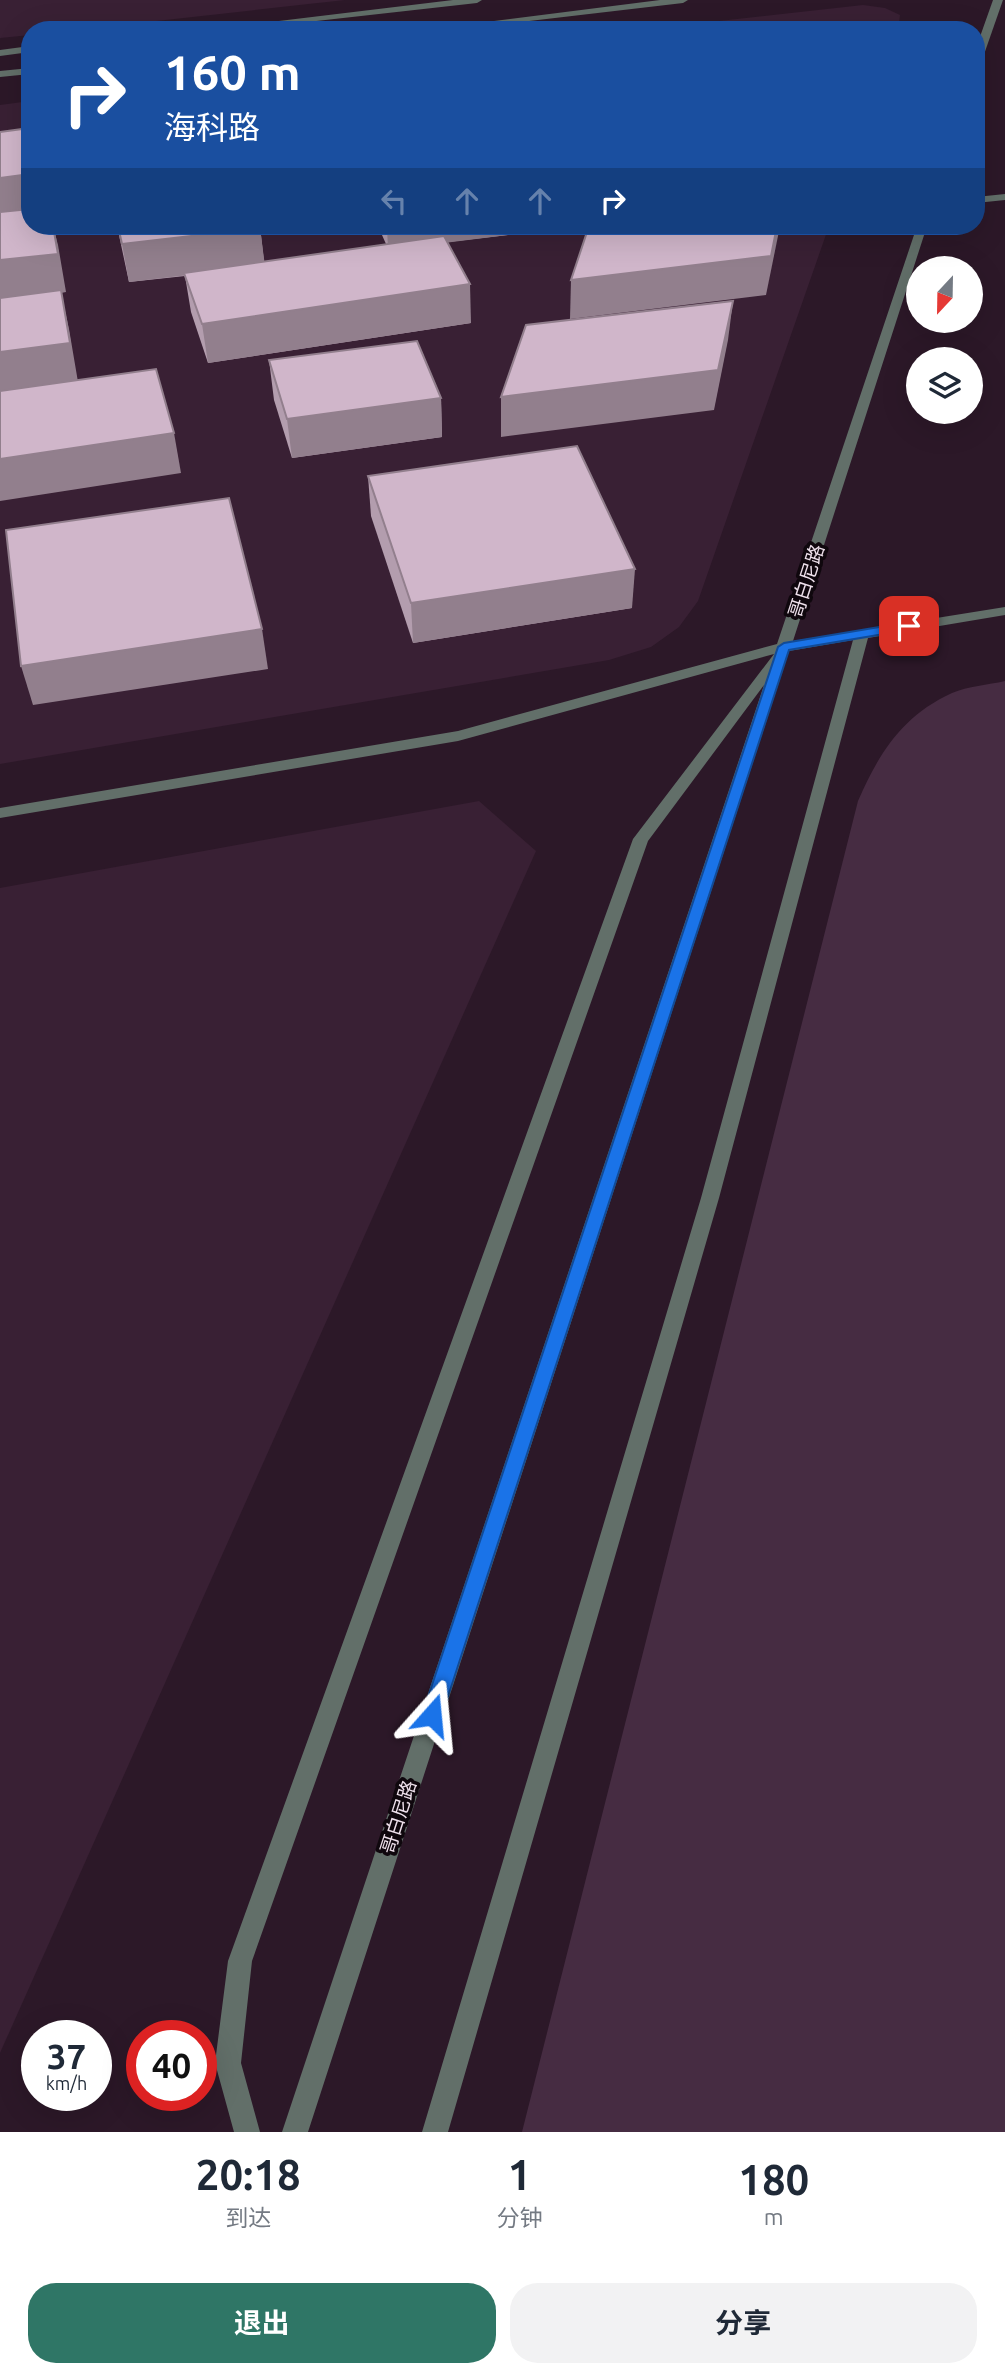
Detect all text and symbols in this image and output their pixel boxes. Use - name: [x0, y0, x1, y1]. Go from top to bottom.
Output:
- text: 160 m: [164, 44, 301, 99]
- icon: right: [49, 49, 140, 140]
- text: 海科路: [164, 109, 260, 145]
- icon: left: [375, 182, 413, 220]
- icon: ahead: [448, 182, 486, 220]
- icon: ahead: [521, 182, 559, 220]
- icon: right: [594, 182, 632, 220]
- north arrow: [906, 256, 984, 332]
- map controls: [906, 256, 983, 424]
- button: layers: [906, 347, 983, 424]
- street label: 哥白尼路: [784, 541, 828, 621]
- pin: [879, 596, 939, 656]
- icon: arrive: [890, 607, 928, 645]
- position arrow: [395, 1678, 469, 1752]
- street label: 哥白尼路: [376, 1777, 420, 1857]
- speed limit sign: 40: [126, 2020, 217, 2111]
- text: 37: [47, 2036, 86, 2076]
- text: km/h: [46, 2073, 87, 2093]
- text: 20:18: [196, 2151, 301, 2198]
- text: 1: [508, 2151, 531, 2198]
- text: 180: [738, 2156, 809, 2203]
- text: m: [764, 2204, 784, 2229]
- text: 到达: [225, 2205, 271, 2230]
- text: 分钟: [497, 2205, 543, 2230]
- button: 退出: [28, 2283, 496, 2363]
- button: 分享: [510, 2283, 977, 2363]

